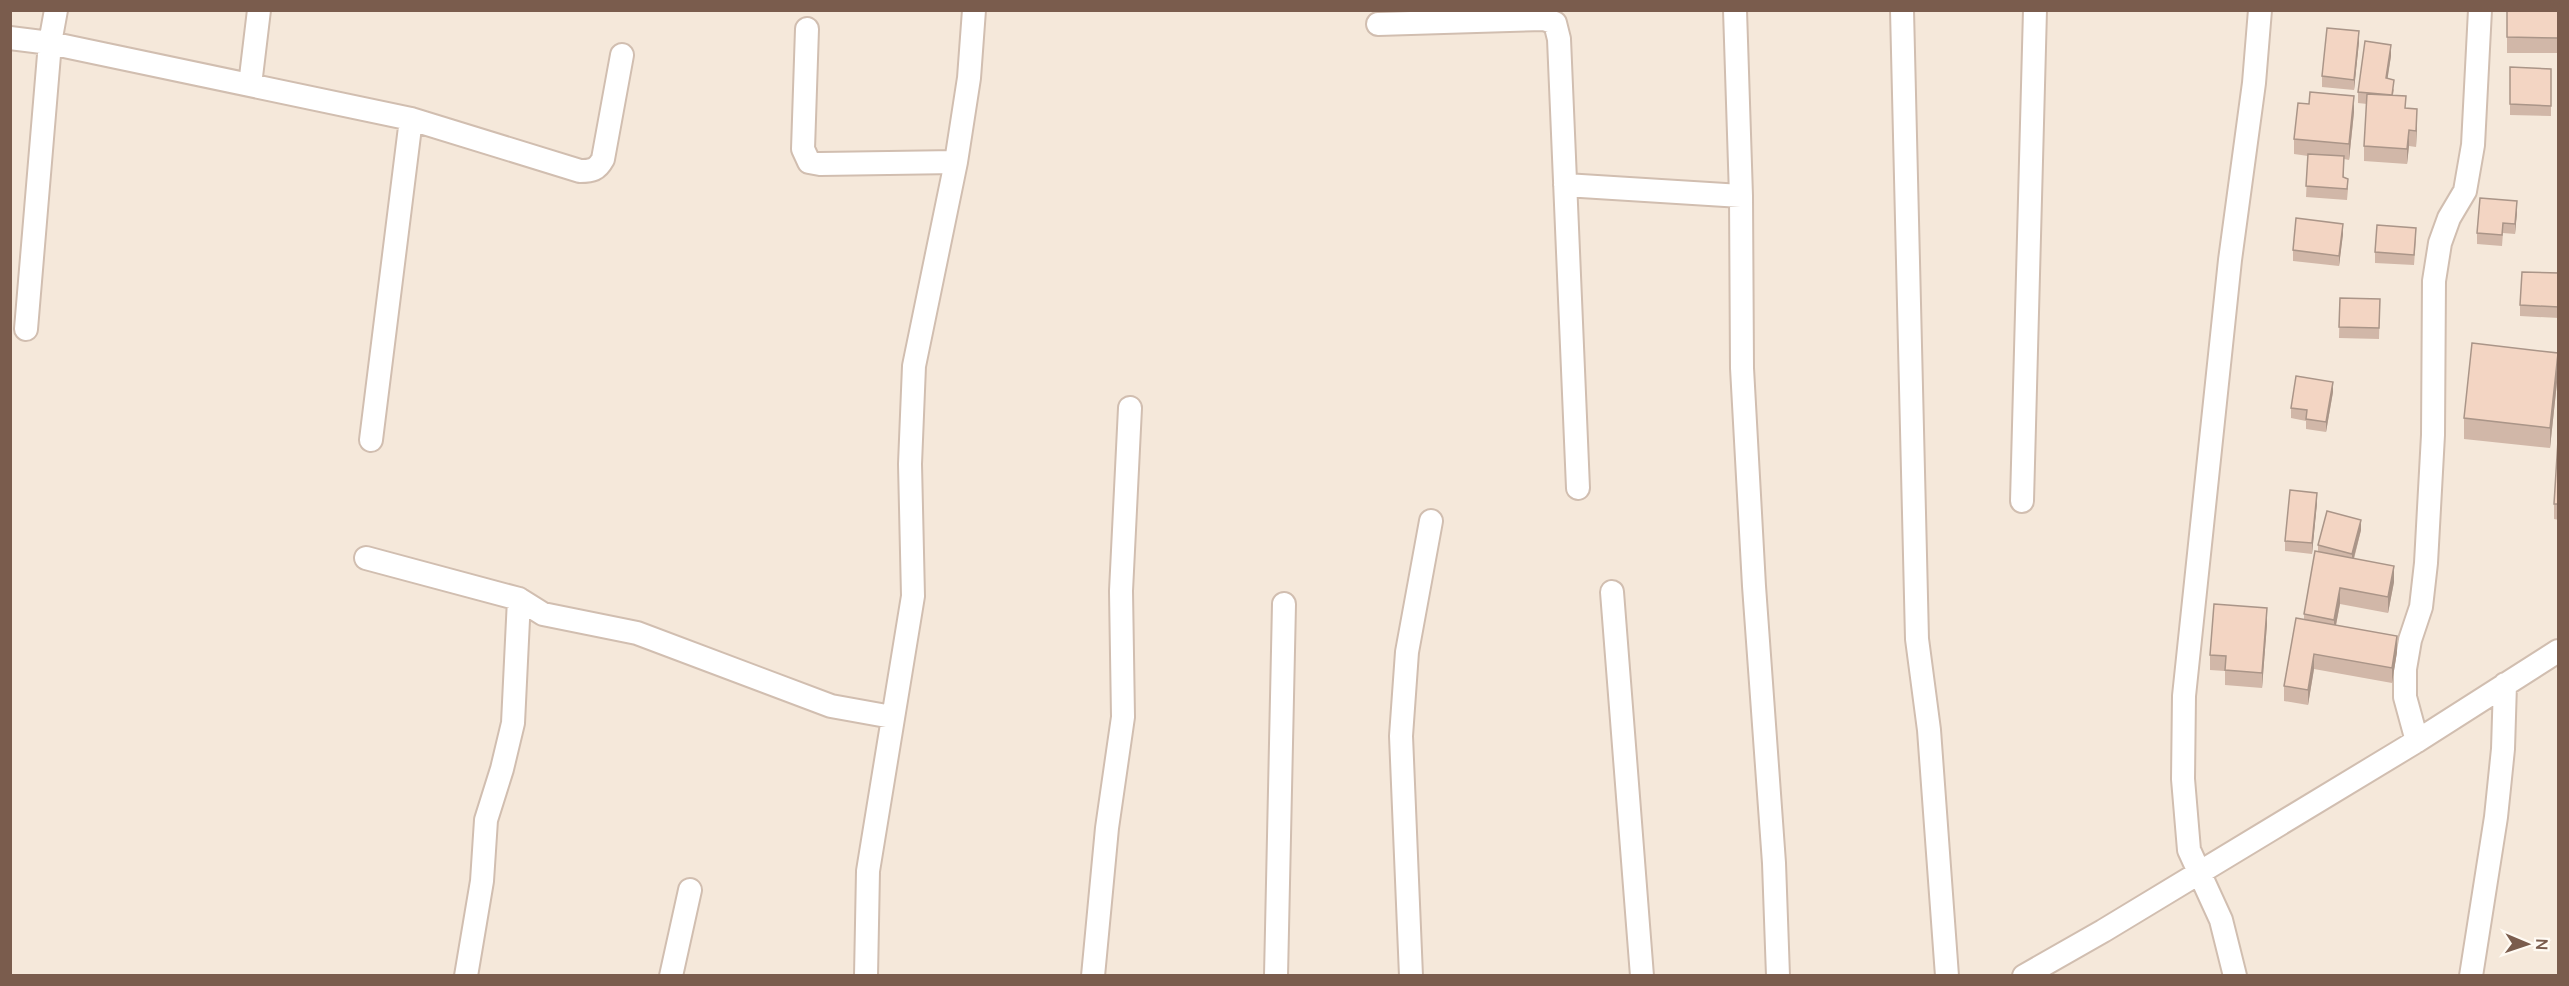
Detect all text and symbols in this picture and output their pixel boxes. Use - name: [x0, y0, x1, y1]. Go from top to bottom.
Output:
- north arrow: [2497, 914, 2557, 974]
- text: N: [2531, 938, 2553, 951]

